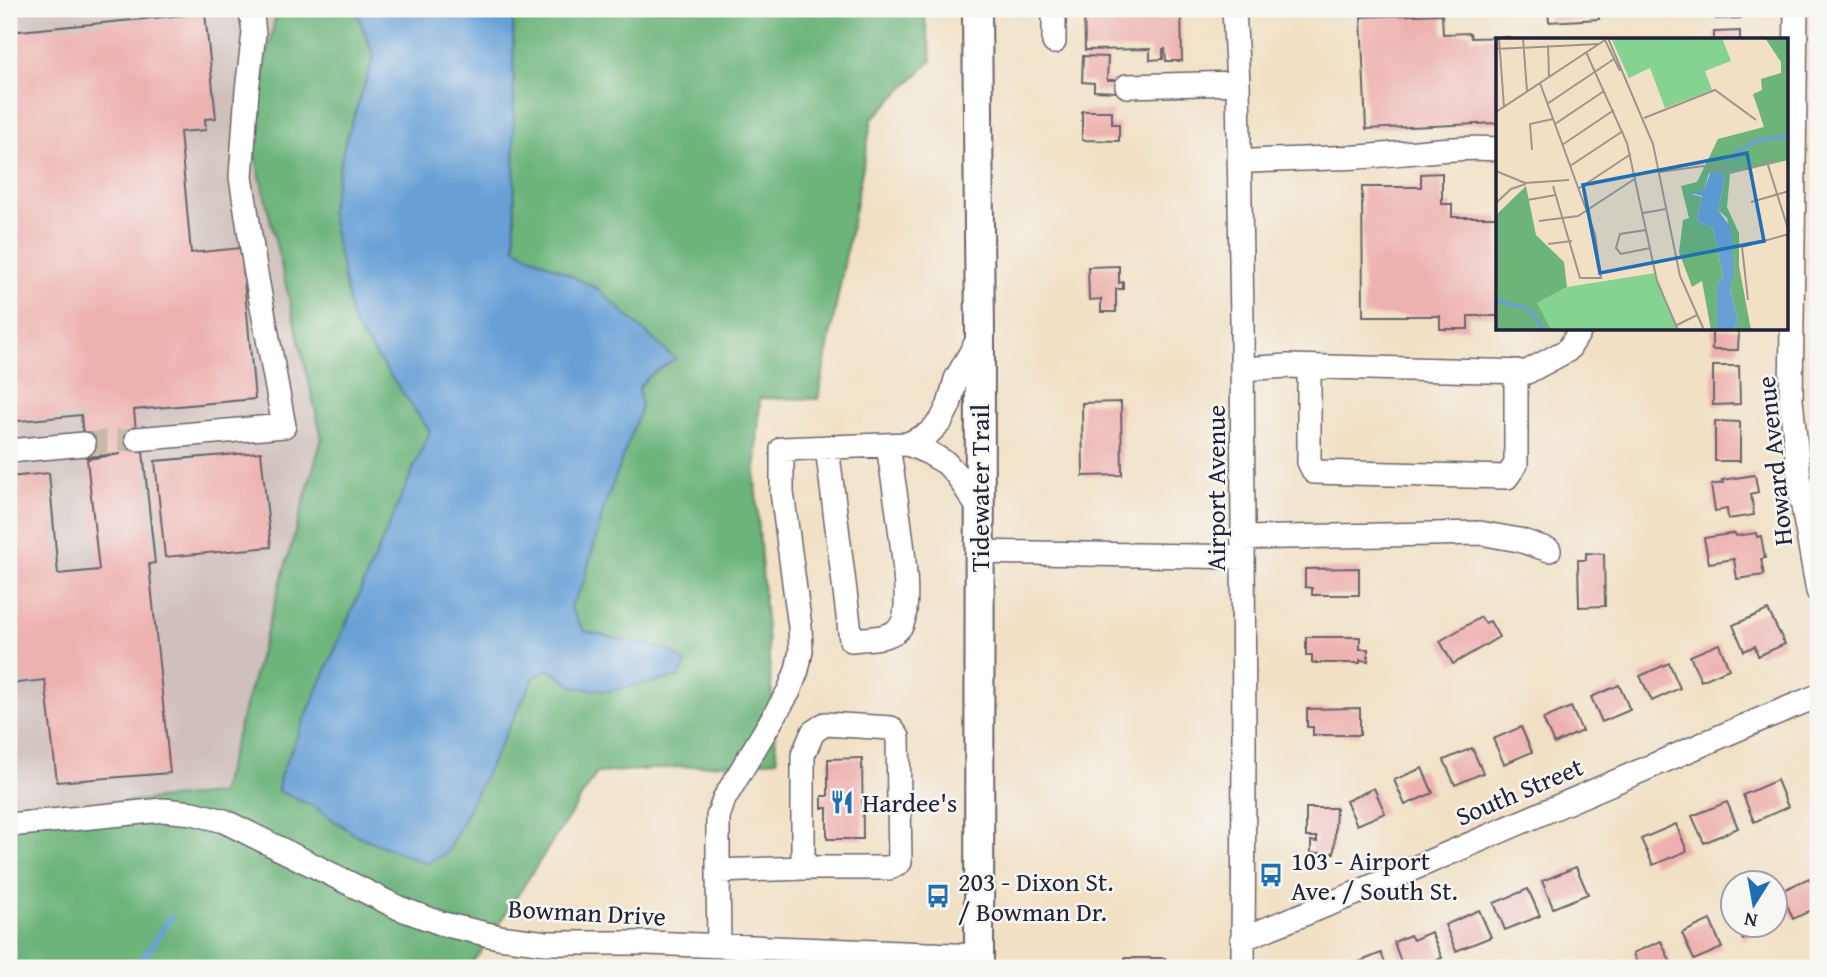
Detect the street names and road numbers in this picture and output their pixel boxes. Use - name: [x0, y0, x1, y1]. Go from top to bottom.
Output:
- street label: Howard Avenue: [1746, 374, 1802, 548]
- street label: Tidewater Trail: [960, 404, 999, 572]
- street label: Airport Avenue: [1196, 405, 1235, 571]
- street label: South Street: [1449, 747, 1589, 835]
- street label: Bowman Drive: [507, 888, 667, 936]

